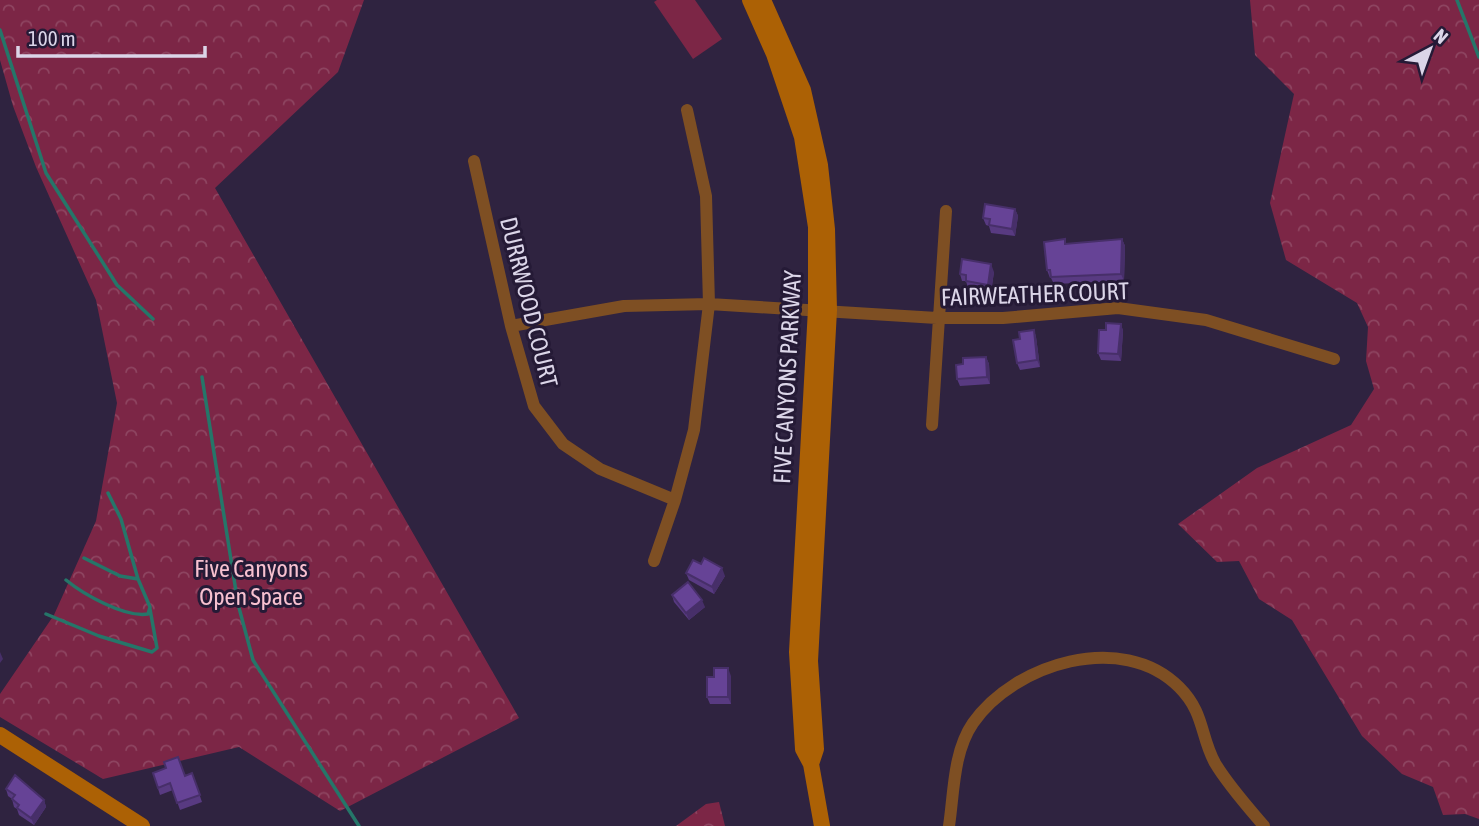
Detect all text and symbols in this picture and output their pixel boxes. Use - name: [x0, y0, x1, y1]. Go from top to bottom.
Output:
- scale bar: [18, 14, 205, 58]
- north arrow: [1395, 14, 1465, 84]
- text: N: [1430, 24, 1453, 48]
- text: 100 m: [28, 26, 76, 50]
- street label: DURRWOOD COURT: [495, 214, 563, 390]
- street label: FIVE CANYONS PARKWAY: [768, 269, 806, 484]
- street label: FAIRWEATHER COURT: [940, 277, 1130, 311]
- park label: Five Canyons Open Space: [194, 555, 308, 610]

